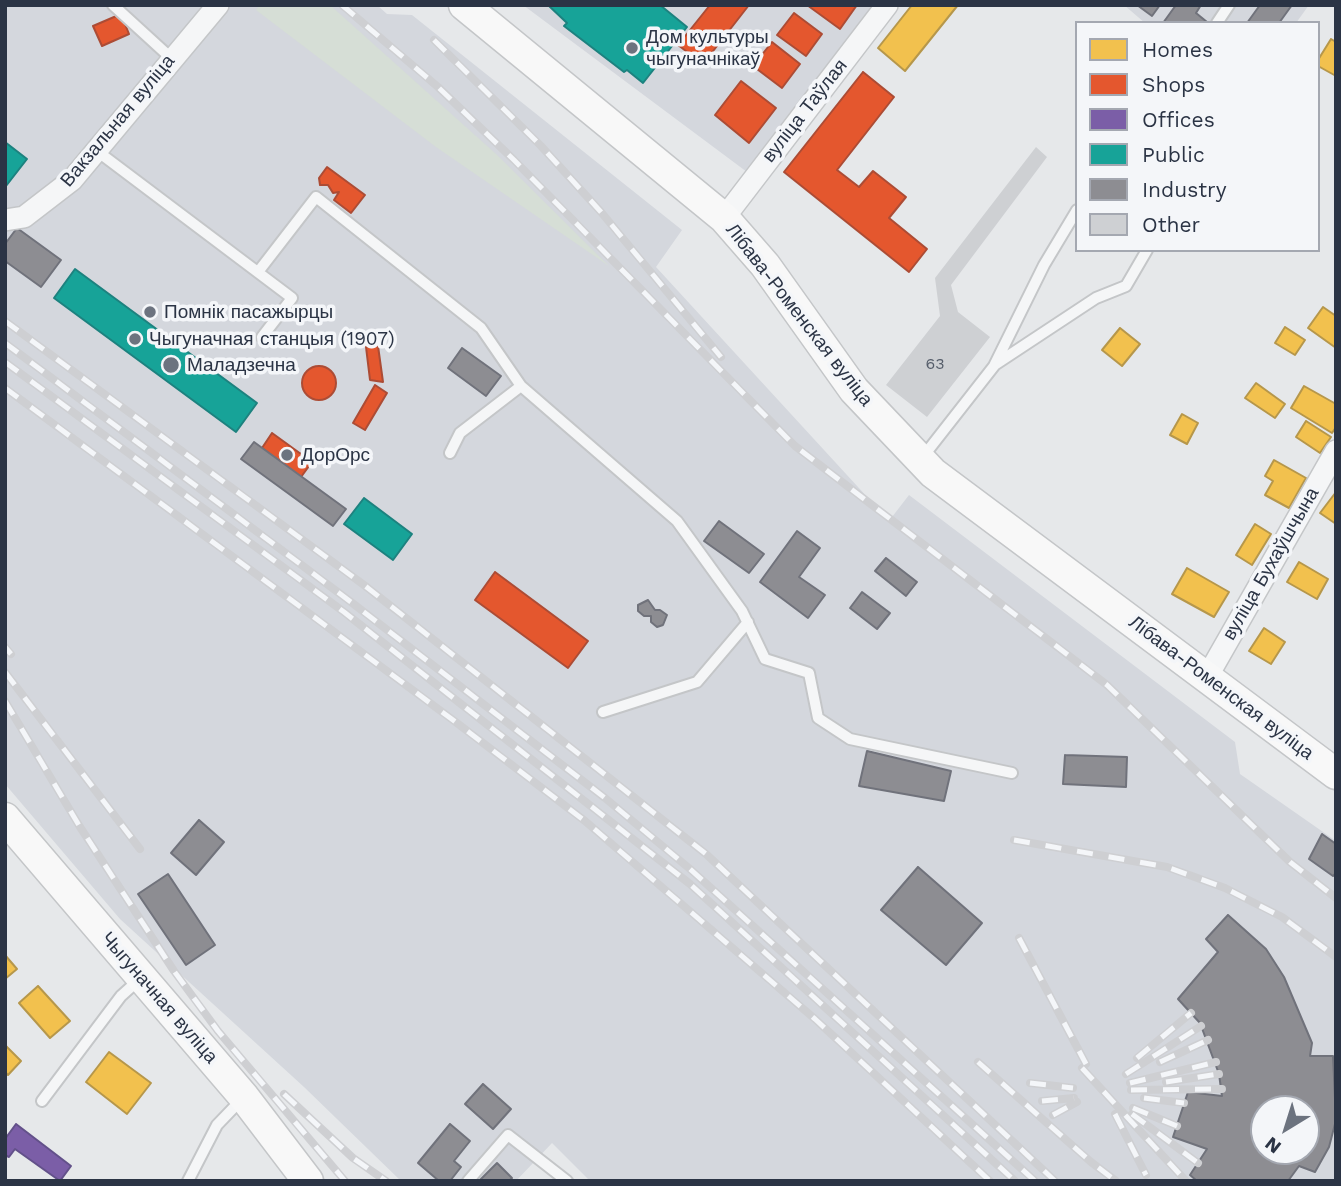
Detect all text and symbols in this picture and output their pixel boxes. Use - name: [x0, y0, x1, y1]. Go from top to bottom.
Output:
- legend: [1075, 21, 1320, 252]
- place label: Дом культуры чыгуначнікаў: [646, 26, 769, 70]
- text: Homes: [1142, 37, 1213, 62]
- marker: Дом культуры чыгуначнікаў: [624, 40, 640, 56]
- street label: Вакзальная вуліца: [56, 50, 180, 192]
- street label: вуліца Таўлая: [758, 55, 852, 167]
- text: Shops: [1142, 72, 1205, 97]
- text: Offices: [1142, 107, 1215, 132]
- text: Public: [1142, 142, 1205, 167]
- text: Industry: [1142, 177, 1227, 202]
- text: Other: [1142, 212, 1200, 237]
- street label: Лібава-Роменская вуліца: [721, 219, 877, 411]
- place label: Помнік пасажырцы: [164, 301, 333, 323]
- marker: Помнік пасажырцы: [142, 304, 158, 320]
- place label: Чыгуначная станцыя (1907): [149, 328, 395, 350]
- marker: Чыгуначная станцыя (1907): [127, 331, 143, 347]
- place label: Маладзечна: [187, 354, 296, 376]
- house number: 63: [925, 354, 945, 374]
- marker: Маладзечна: [161, 355, 181, 375]
- place label: ДорОрс: [301, 444, 370, 466]
- marker: ДорОрс: [279, 447, 295, 463]
- street label: вуліца Бухаўшчына: [1218, 483, 1324, 645]
- street label: Лібава-Роменская вуліца: [1124, 611, 1318, 765]
- street label: Чыгуначная вуліца: [96, 928, 222, 1068]
- north arrow: [1250, 1095, 1320, 1165]
- text: N: [1260, 1132, 1286, 1159]

